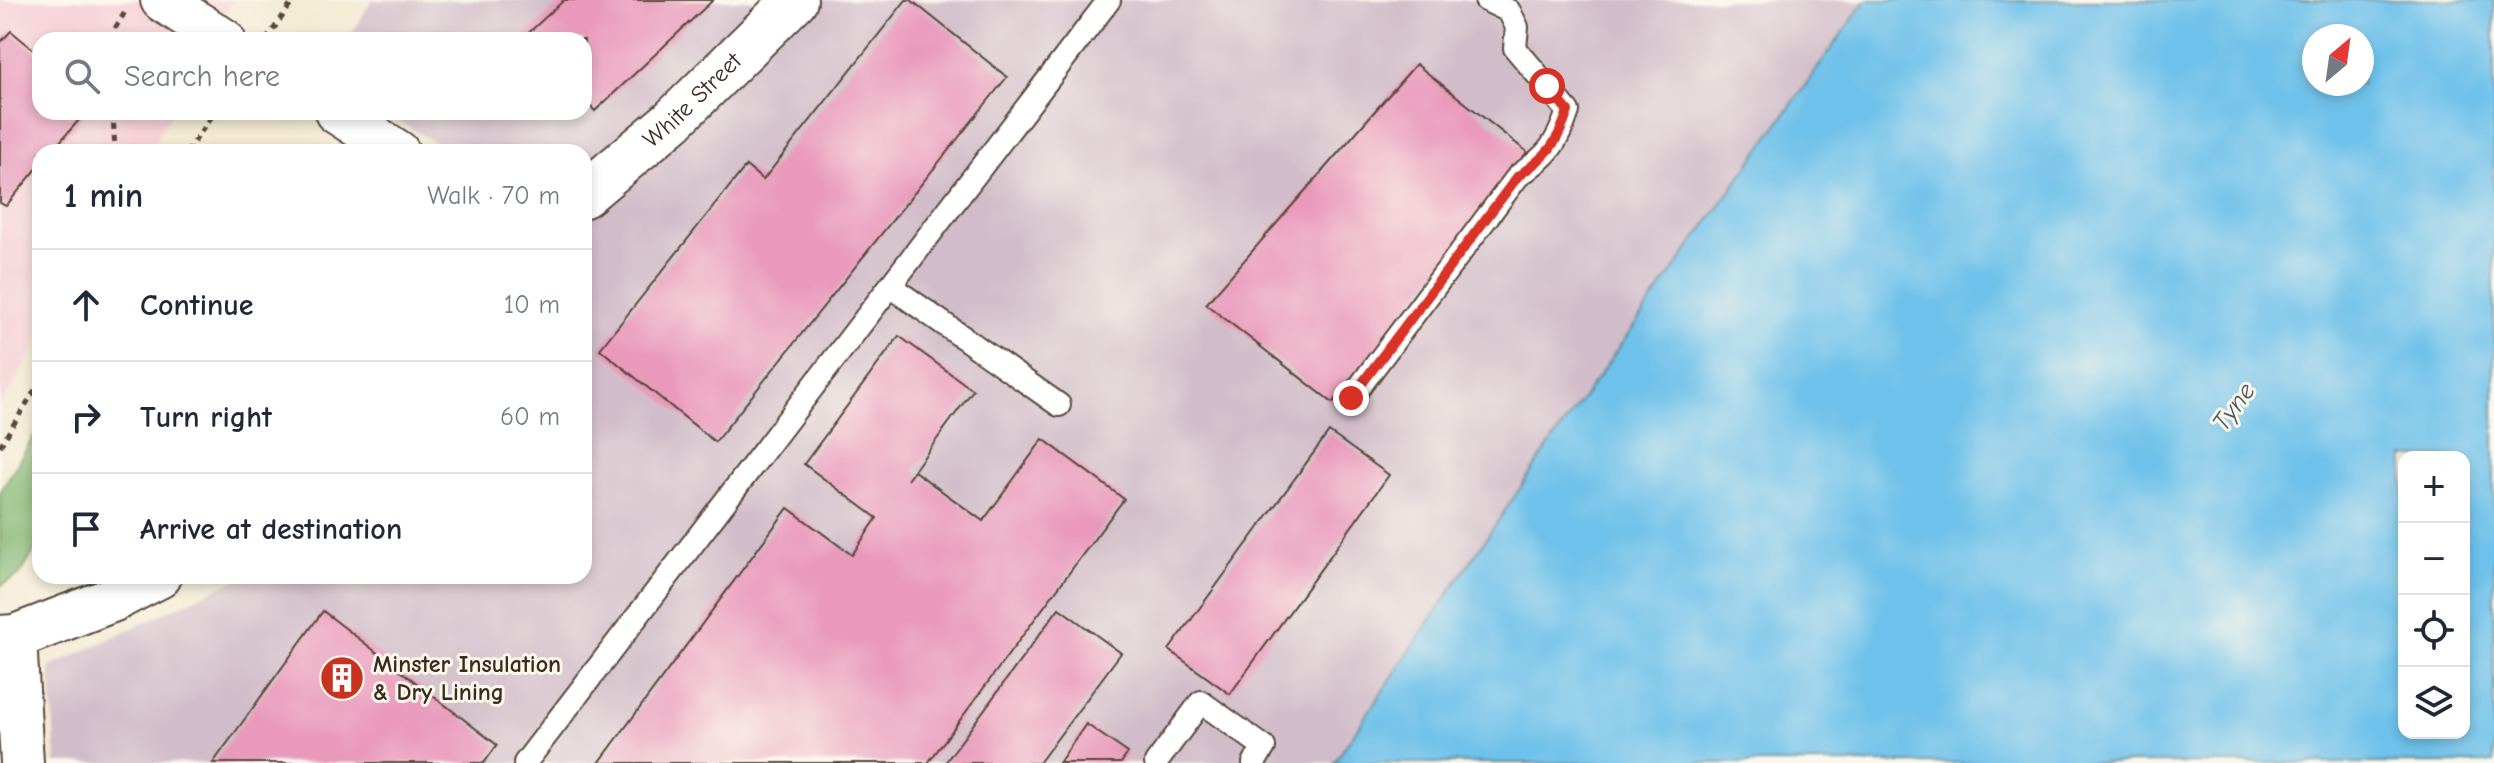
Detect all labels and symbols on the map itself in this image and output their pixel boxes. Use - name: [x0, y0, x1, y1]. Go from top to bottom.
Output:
- north arrow: [2302, 24, 2374, 96]
- street label: White Street: [637, 46, 748, 153]
- route start: [1529, 68, 1565, 104]
- water label: Tyne: [2206, 377, 2262, 437]
- route end: [1333, 380, 1369, 416]
- place label: Minster Insulation & Dry Lining: [373, 650, 561, 706]
- building icon: Minster Insulation & Dry Lining: [318, 654, 366, 702]

